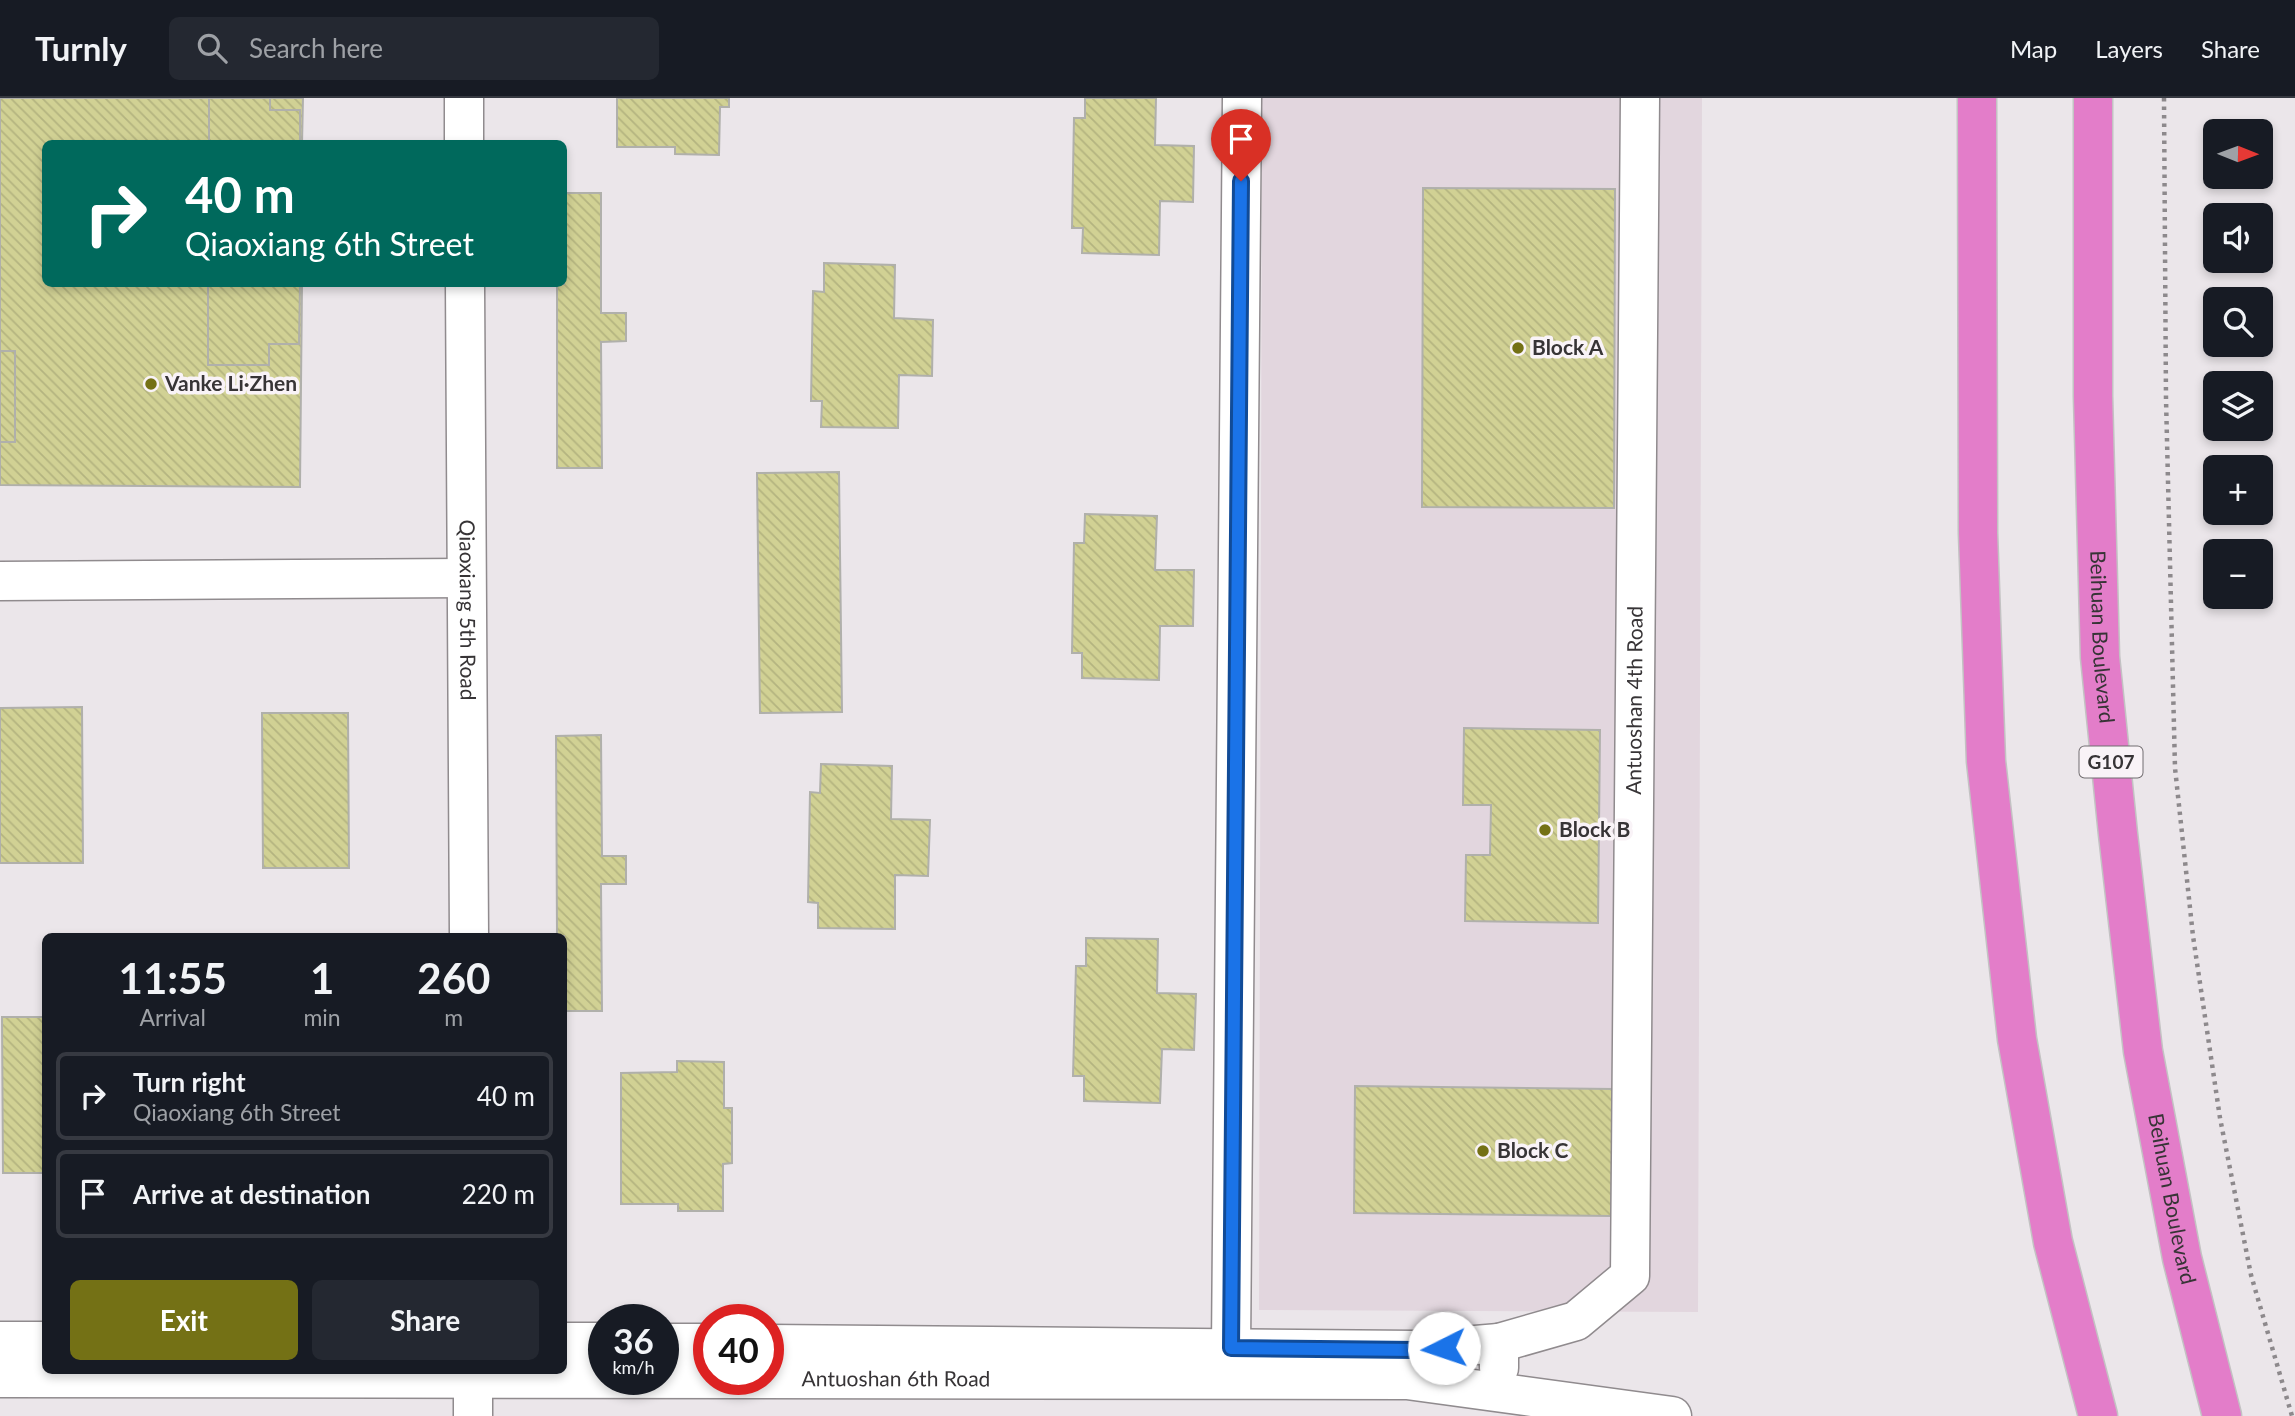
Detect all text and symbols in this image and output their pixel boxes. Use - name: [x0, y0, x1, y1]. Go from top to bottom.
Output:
- search box: [169, 17, 659, 80]
- text: Turnly: [35, 28, 127, 68]
- icon: search: [193, 29, 231, 67]
- text: Search here: [249, 32, 383, 64]
- text: Map: [2010, 34, 2057, 63]
- text: Layers: [2095, 34, 2163, 63]
- text: Share: [2201, 34, 2260, 63]
- pin: [1211, 109, 1271, 181]
- north arrow: [2203, 119, 2273, 189]
- map controls: [2203, 119, 2273, 609]
- icon: arrive: [1222, 120, 1260, 158]
- text: 40 m: [185, 165, 295, 223]
- icon: right: [70, 168, 161, 259]
- button: sound: [2203, 203, 2273, 273]
- text: Qiaoxiang 6th Street: [185, 224, 474, 263]
- button: search: [2203, 287, 2273, 357]
- place label: Block A: [1532, 334, 1604, 359]
- marker: Block A: [1510, 340, 1526, 356]
- place label: Vanke Li·Zhen: [164, 370, 297, 395]
- button: layers: [2203, 371, 2273, 441]
- marker: Vanke Li·Zhen: [143, 376, 159, 392]
- button: +: [2203, 455, 2273, 525]
- street label: Qiaoxiang 5th Road: [455, 519, 482, 701]
- button: −: [2203, 539, 2273, 609]
- street label: Beihuan Boulevard: [2086, 550, 2121, 724]
- street label: Antuoshan 4th Road: [1620, 606, 1647, 795]
- road number: G107: [2080, 747, 2142, 778]
- place label: Block B: [1559, 816, 1630, 841]
- marker: Block B: [1537, 822, 1553, 838]
- text: 11:55: [119, 953, 227, 1003]
- text: 1: [310, 953, 334, 1003]
- text: 260: [417, 953, 490, 1003]
- text: Arrival: [140, 1003, 206, 1031]
- text: min: [303, 1003, 341, 1031]
- text: m: [444, 1003, 463, 1031]
- text: Turn right: [133, 1066, 246, 1098]
- icon: right: [74, 1077, 112, 1115]
- text: 40 m: [477, 1080, 535, 1112]
- text: Qiaoxiang 6th Street: [133, 1098, 341, 1126]
- street label: Beihuan Boulevard: [2144, 1111, 2202, 1287]
- place label: Block C: [1497, 1137, 1568, 1162]
- marker: Block C: [1475, 1143, 1491, 1159]
- icon: arrive: [74, 1175, 112, 1213]
- text: Arrive at destination: [133, 1178, 370, 1210]
- text: 220 m: [462, 1178, 535, 1210]
- button: Exit: [70, 1280, 298, 1360]
- button: Share: [312, 1280, 539, 1360]
- speed limit sign: 40: [693, 1304, 784, 1395]
- position arrow: [1407, 1311, 1481, 1385]
- text: 36: [613, 1319, 654, 1361]
- text: km/h: [612, 1356, 655, 1378]
- street label: Antuoshan 6th Road: [802, 1365, 990, 1390]

